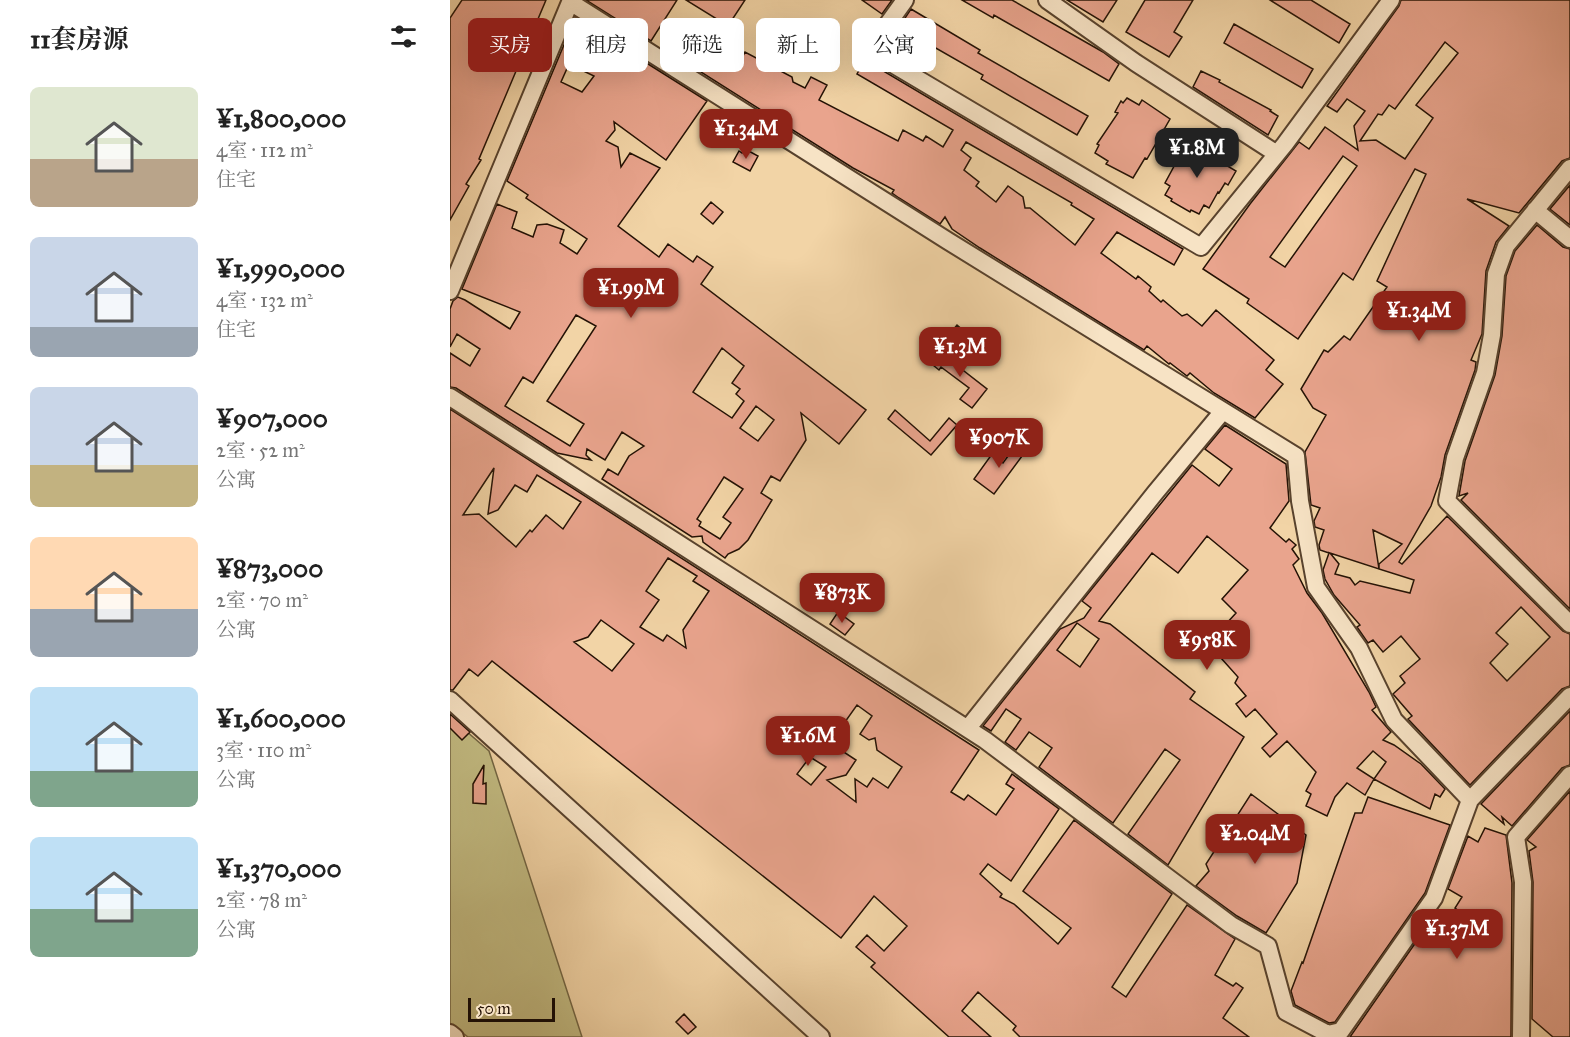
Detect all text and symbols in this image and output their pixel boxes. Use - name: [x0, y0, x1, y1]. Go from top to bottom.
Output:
- chip: 买房: [468, 18, 552, 72]
- chip: 租房: [564, 18, 648, 72]
- chip: 筛选: [660, 18, 744, 72]
- chip: 新上: [756, 18, 840, 72]
- chip: 公寓: [852, 18, 936, 72]
- icon: filters: [387, 20, 420, 53]
- text: 11套房源: [30, 23, 129, 55]
- text: ¥1,800,000: [216, 102, 346, 134]
- pin: ¥1.34M: [697, 109, 795, 160]
- icon: home: [78, 111, 150, 183]
- text: ¥1.34M: [714, 116, 778, 140]
- pin: ¥1.8M: [1155, 128, 1239, 179]
- text: ¥1.8M: [1169, 135, 1225, 159]
- text: 4室 · 112 m²: [216, 138, 313, 162]
- text: 住宅: [216, 167, 256, 191]
- text: ¥1,990,000: [216, 252, 345, 284]
- icon: home: [78, 261, 150, 333]
- pin: ¥1.99M: [582, 268, 680, 319]
- text: ¥1.99M: [597, 275, 665, 299]
- text: 4室 · 132 m²: [216, 288, 313, 312]
- pin: ¥1.34M: [1370, 291, 1468, 342]
- text: ¥1.34M: [1387, 298, 1451, 322]
- text: 住宅: [216, 317, 256, 341]
- pin: ¥1.3M: [918, 327, 1002, 378]
- text: ¥1.3M: [933, 334, 987, 358]
- text: ¥907,000: [216, 402, 328, 434]
- icon: home: [78, 411, 150, 483]
- pin: ¥907K: [957, 418, 1041, 469]
- text: ¥907K: [969, 425, 1029, 449]
- text: 2室 · 52 m²: [216, 438, 305, 462]
- text: 公寓: [216, 467, 256, 491]
- text: ¥873,000: [216, 552, 323, 584]
- icon: home: [78, 561, 150, 633]
- pin: ¥873K: [800, 573, 884, 624]
- text: ¥873K: [814, 580, 870, 604]
- text: 2室 · 70 m²: [216, 588, 308, 612]
- text: 公寓: [216, 617, 256, 641]
- pin: ¥958K: [1165, 620, 1249, 671]
- text: ¥958K: [1178, 627, 1236, 651]
- text: ¥1,600,000: [216, 702, 346, 734]
- icon: home: [78, 711, 150, 783]
- pin: ¥1.6M: [766, 716, 850, 767]
- text: ¥1.6M: [780, 723, 836, 747]
- text: 3室 · 110 m²: [216, 738, 311, 762]
- text: 公寓: [216, 767, 256, 791]
- pin: ¥2.04M: [1206, 814, 1304, 865]
- text: ¥2.04M: [1220, 821, 1290, 845]
- text: ¥1,370,000: [216, 852, 342, 884]
- icon: home: [78, 861, 150, 933]
- text: 2室 · 78 m²: [216, 888, 307, 912]
- pin: ¥1.37M: [1408, 909, 1506, 960]
- text: ¥1.37M: [1425, 916, 1489, 940]
- text: 公寓: [216, 917, 256, 941]
- scale bar: [468, 995, 555, 1022]
- text: 50 m: [477, 999, 511, 1018]

